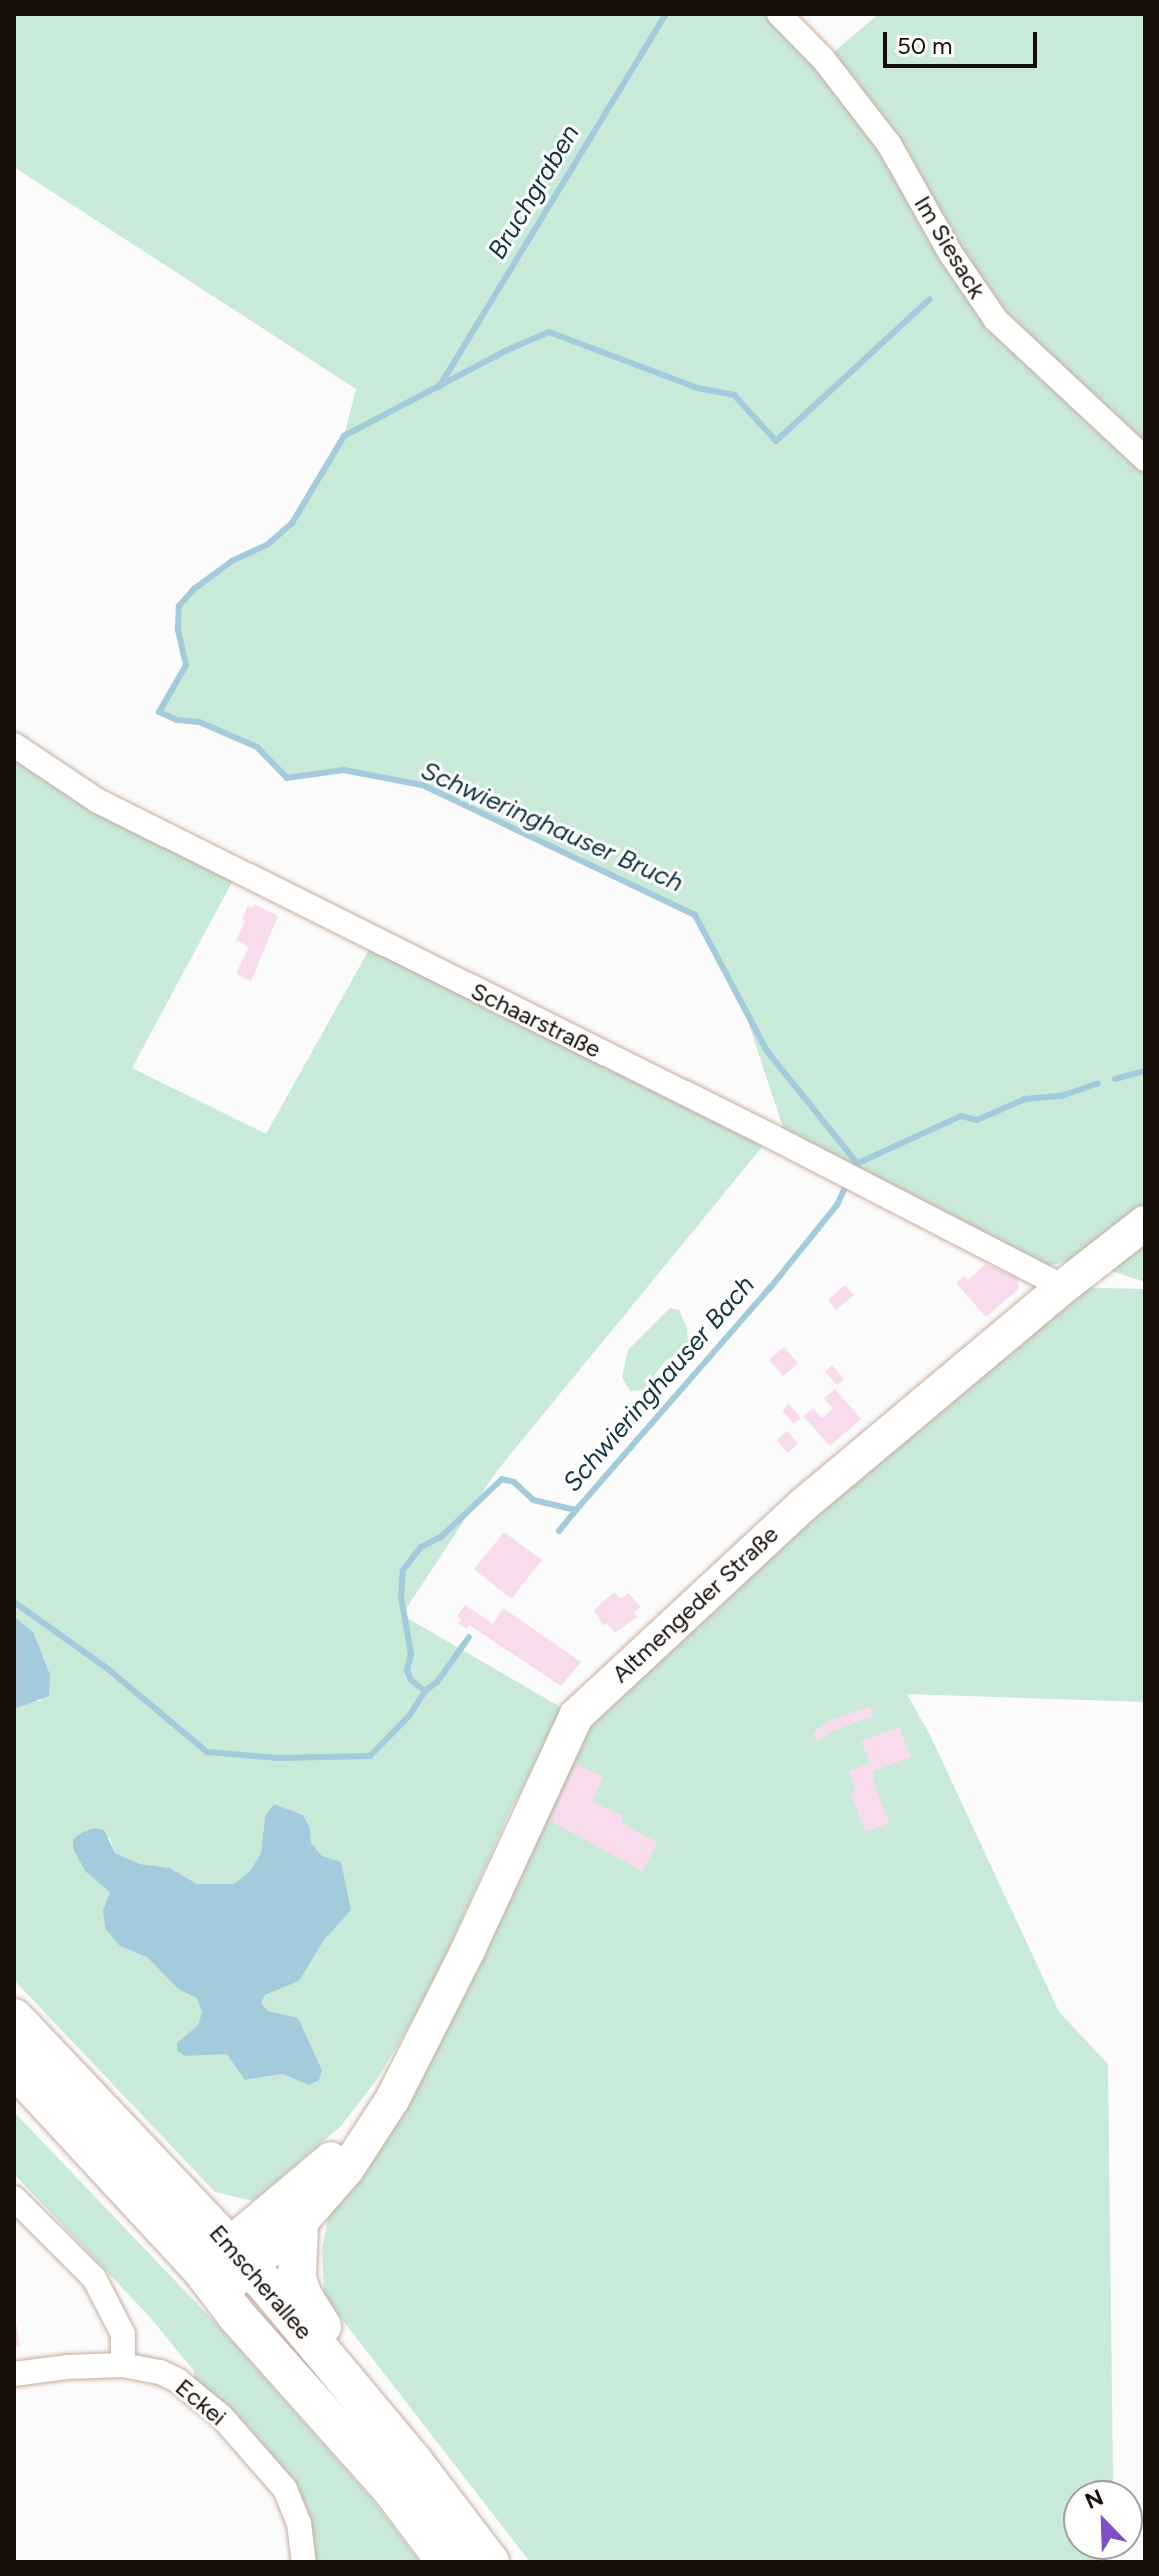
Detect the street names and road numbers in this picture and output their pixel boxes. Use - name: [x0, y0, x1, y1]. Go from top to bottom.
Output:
- street label: Im Siesack: [908, 191, 992, 303]
- street label: Schaarstraße: [466, 976, 606, 1064]
- street label: Altmengeder Straße: [606, 1520, 784, 1688]
- street label: Emscherallee: [203, 2219, 319, 2345]
- street label: Eckei: [170, 2373, 232, 2431]

